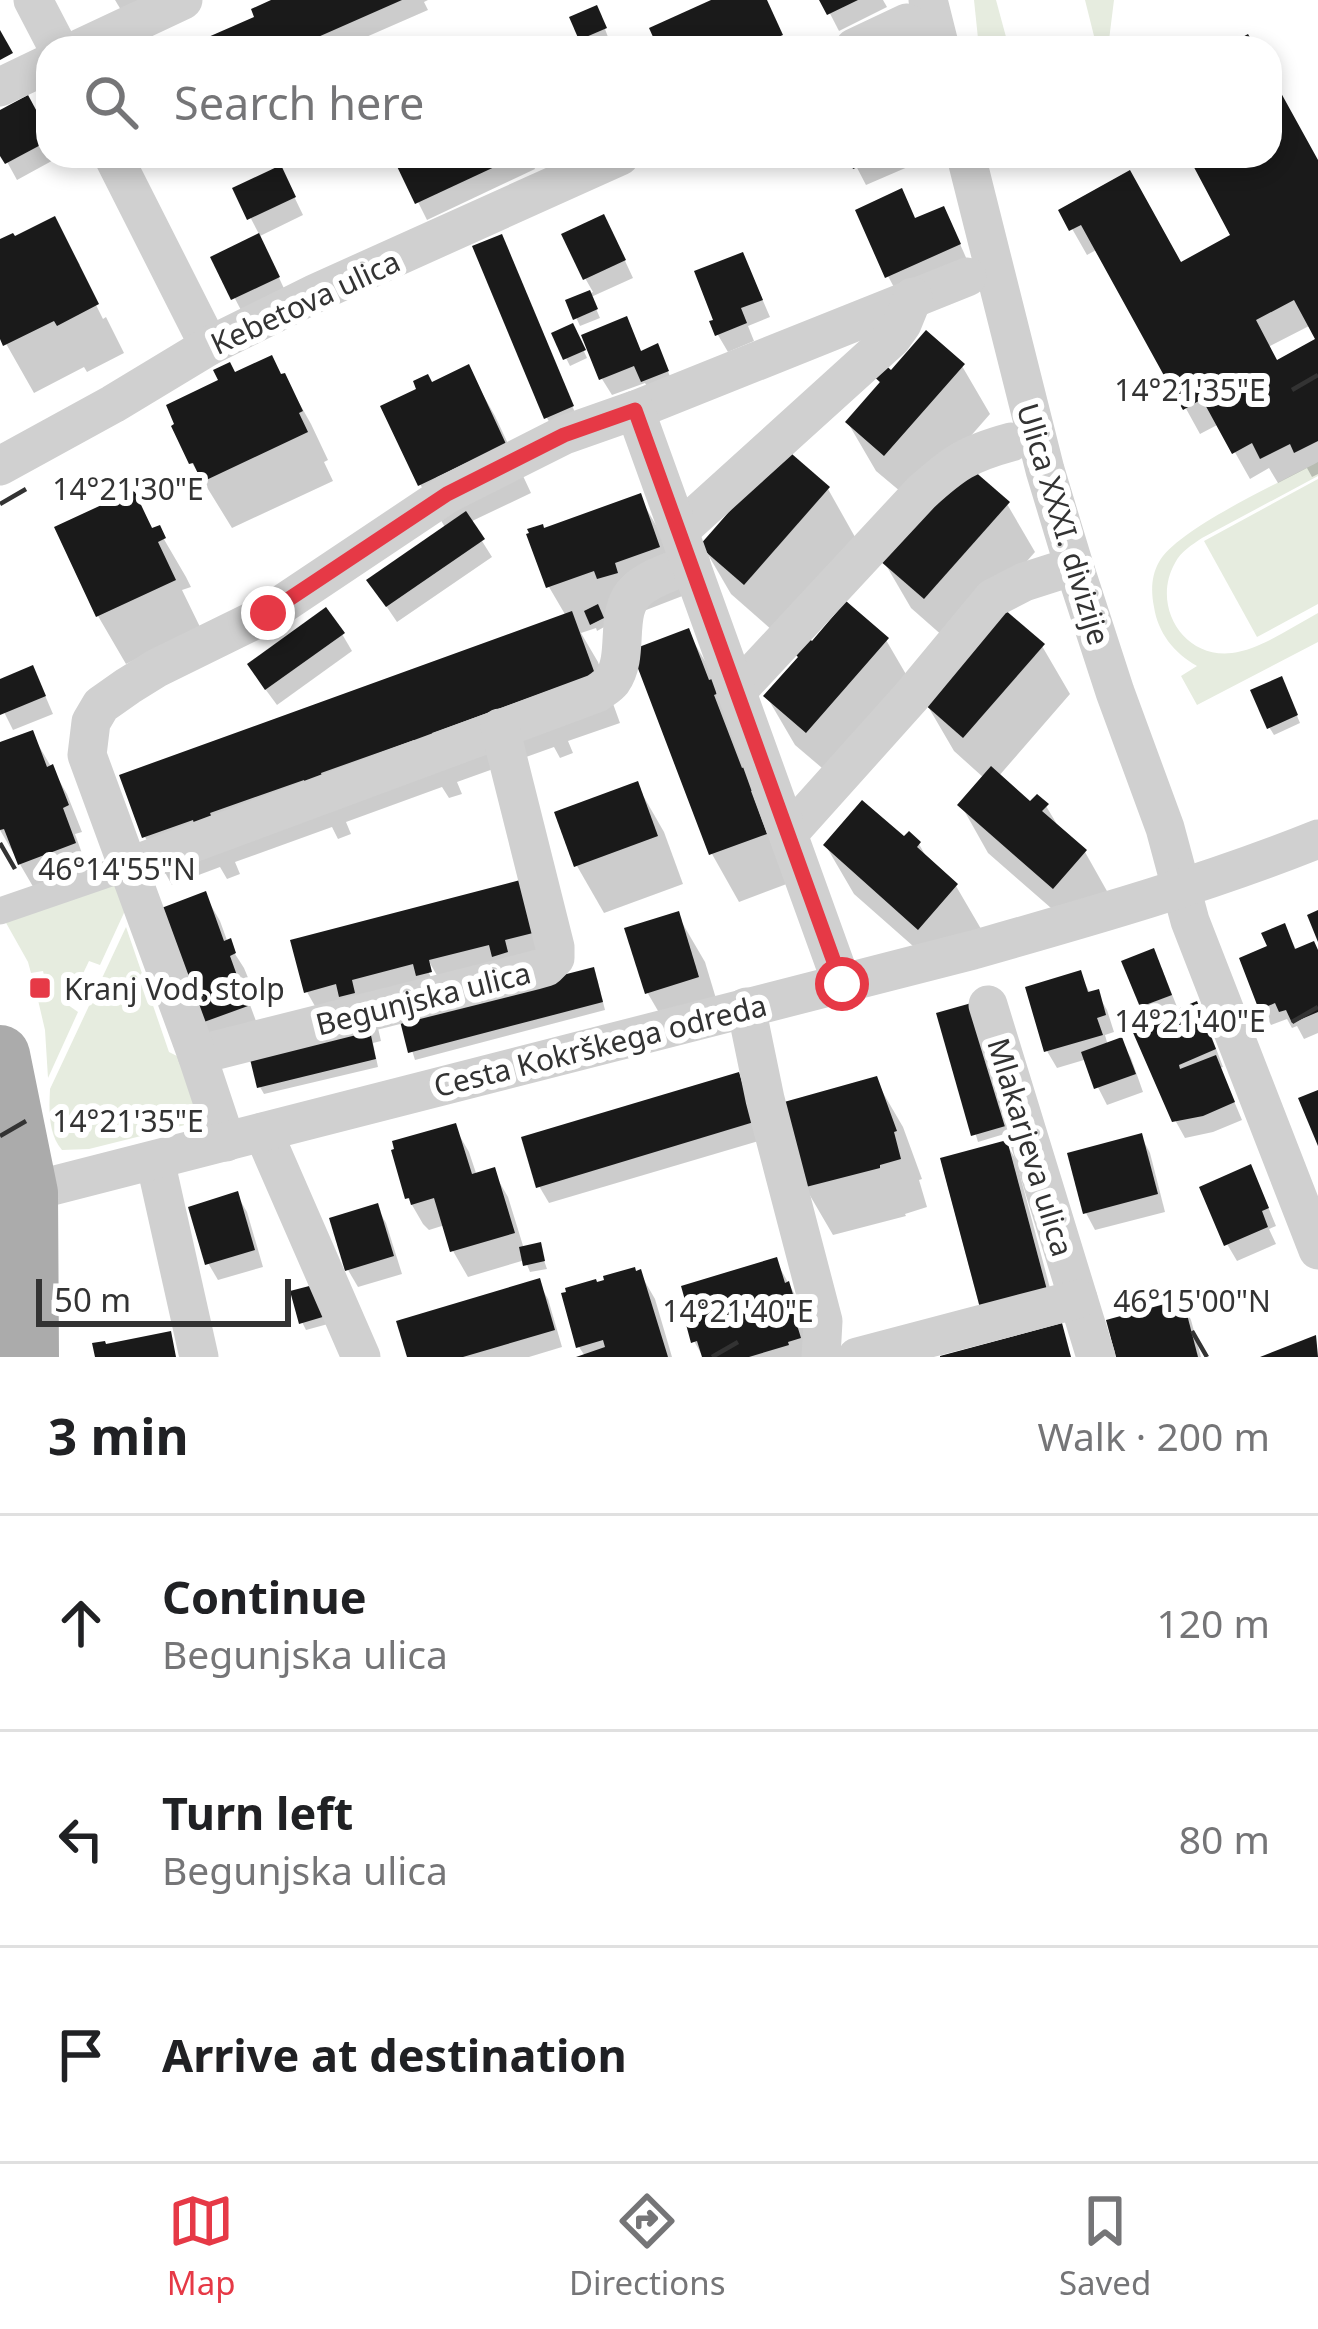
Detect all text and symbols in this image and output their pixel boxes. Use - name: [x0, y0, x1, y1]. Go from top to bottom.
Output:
- search box: [36, 36, 1282, 168]
- icon: search: [78, 69, 144, 135]
- text: Search here: [174, 72, 424, 133]
- street label: Kebetova ulica: [204, 240, 406, 364]
- text: 14°21'35"E: [1114, 369, 1266, 410]
- street label: Ulica XXXI. divizije: [1008, 398, 1120, 650]
- text: 14°21'30"E: [52, 468, 204, 509]
- route end: [241, 586, 295, 640]
- text: 46°14'55"N: [38, 848, 196, 889]
- street label: Begunjska ulica: [311, 952, 535, 1044]
- route start: [815, 957, 869, 1011]
- place label: Kranj Vod. stolp: [64, 968, 285, 1009]
- marker: Kranj Vod. stolp: [27, 975, 53, 1001]
- street label: Cesta Kokrškega odreda: [429, 984, 771, 1106]
- text: 14°21'40"E: [1114, 1000, 1266, 1041]
- street label: Mlakarjeva ulica: [978, 1033, 1084, 1261]
- text: 14°21'35"E: [52, 1100, 204, 1141]
- scale bar: [36, 1273, 291, 1326]
- text: 50 m: [54, 1277, 131, 1322]
- text: 46°15'00"N: [1113, 1280, 1271, 1321]
- text: 14°21'40"E: [662, 1290, 814, 1331]
- text: 3 min: [48, 1400, 189, 1470]
- text: Walk · 200 m: [1037, 1409, 1270, 1462]
- text: Continue: [162, 1566, 367, 1627]
- icon: ahead: [48, 1590, 114, 1656]
- text: 120 m: [1156, 1596, 1270, 1649]
- text: Begunjska ulica: [162, 1627, 448, 1680]
- text: Turn left: [162, 1782, 353, 1843]
- icon: left: [48, 1806, 114, 1872]
- text: 80 m: [1179, 1812, 1270, 1865]
- text: Begunjska ulica: [162, 1843, 448, 1896]
- icon: arrive: [48, 2022, 114, 2088]
- text: Arrive at destination: [162, 2024, 627, 2085]
- tab: Map: [167, 2188, 235, 2305]
- tab: Directions: [569, 2188, 726, 2305]
- tab: Saved: [1059, 2188, 1151, 2305]

